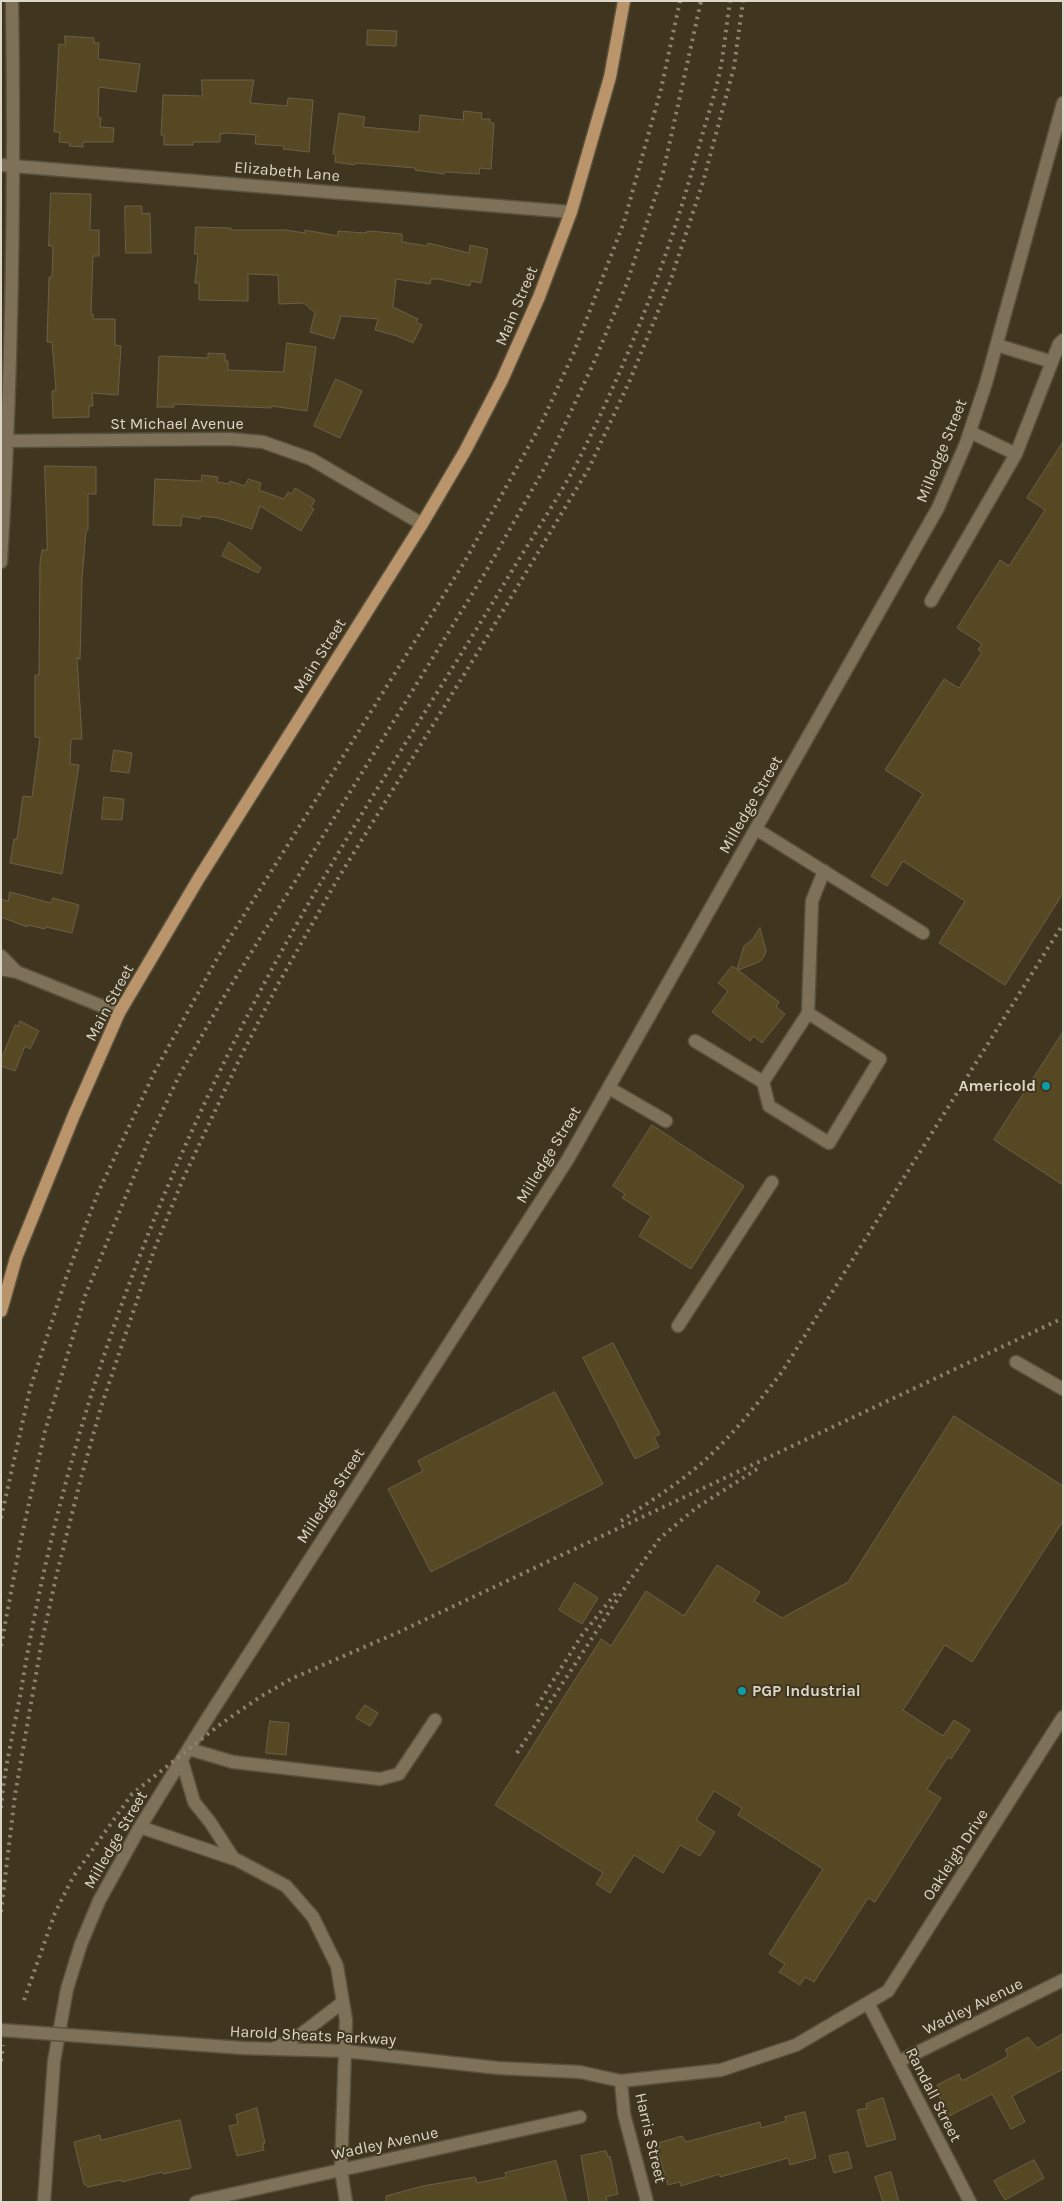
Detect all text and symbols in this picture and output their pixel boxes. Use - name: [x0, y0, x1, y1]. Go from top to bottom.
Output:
- street label: Elizabeth Lane: [233, 158, 341, 186]
- street label: Main Street: [492, 263, 542, 349]
- street label: Milledge Street: [913, 396, 971, 506]
- street label: St Michael Avenue: [110, 414, 244, 434]
- street label: Main Street: [289, 615, 351, 697]
- street label: Milledge Street: [715, 753, 787, 857]
- street label: Main Street: [82, 961, 138, 1045]
- place label: Americold: [959, 1076, 1036, 1096]
- marker: Americold: [1040, 1080, 1052, 1092]
- street label: Milledge Street: [512, 1103, 586, 1207]
- street label: Milledge Street: [293, 1445, 369, 1547]
- place label: PGP Industrial: [752, 1681, 861, 1701]
- marker: PGP Industrial: [736, 1685, 748, 1697]
- street label: Milledge Street: [80, 1788, 152, 1892]
- street label: Oakleigh Drive: [919, 1806, 993, 1904]
- street label: Wadley Avenue: [920, 1975, 1026, 2039]
- street label: Harold Sheats Parkway: [229, 2022, 397, 2050]
- street label: Randall Street: [901, 2045, 965, 2145]
- street label: Harris Street: [630, 2091, 670, 2185]
- street label: Wadley Avenue: [330, 2123, 440, 2165]

